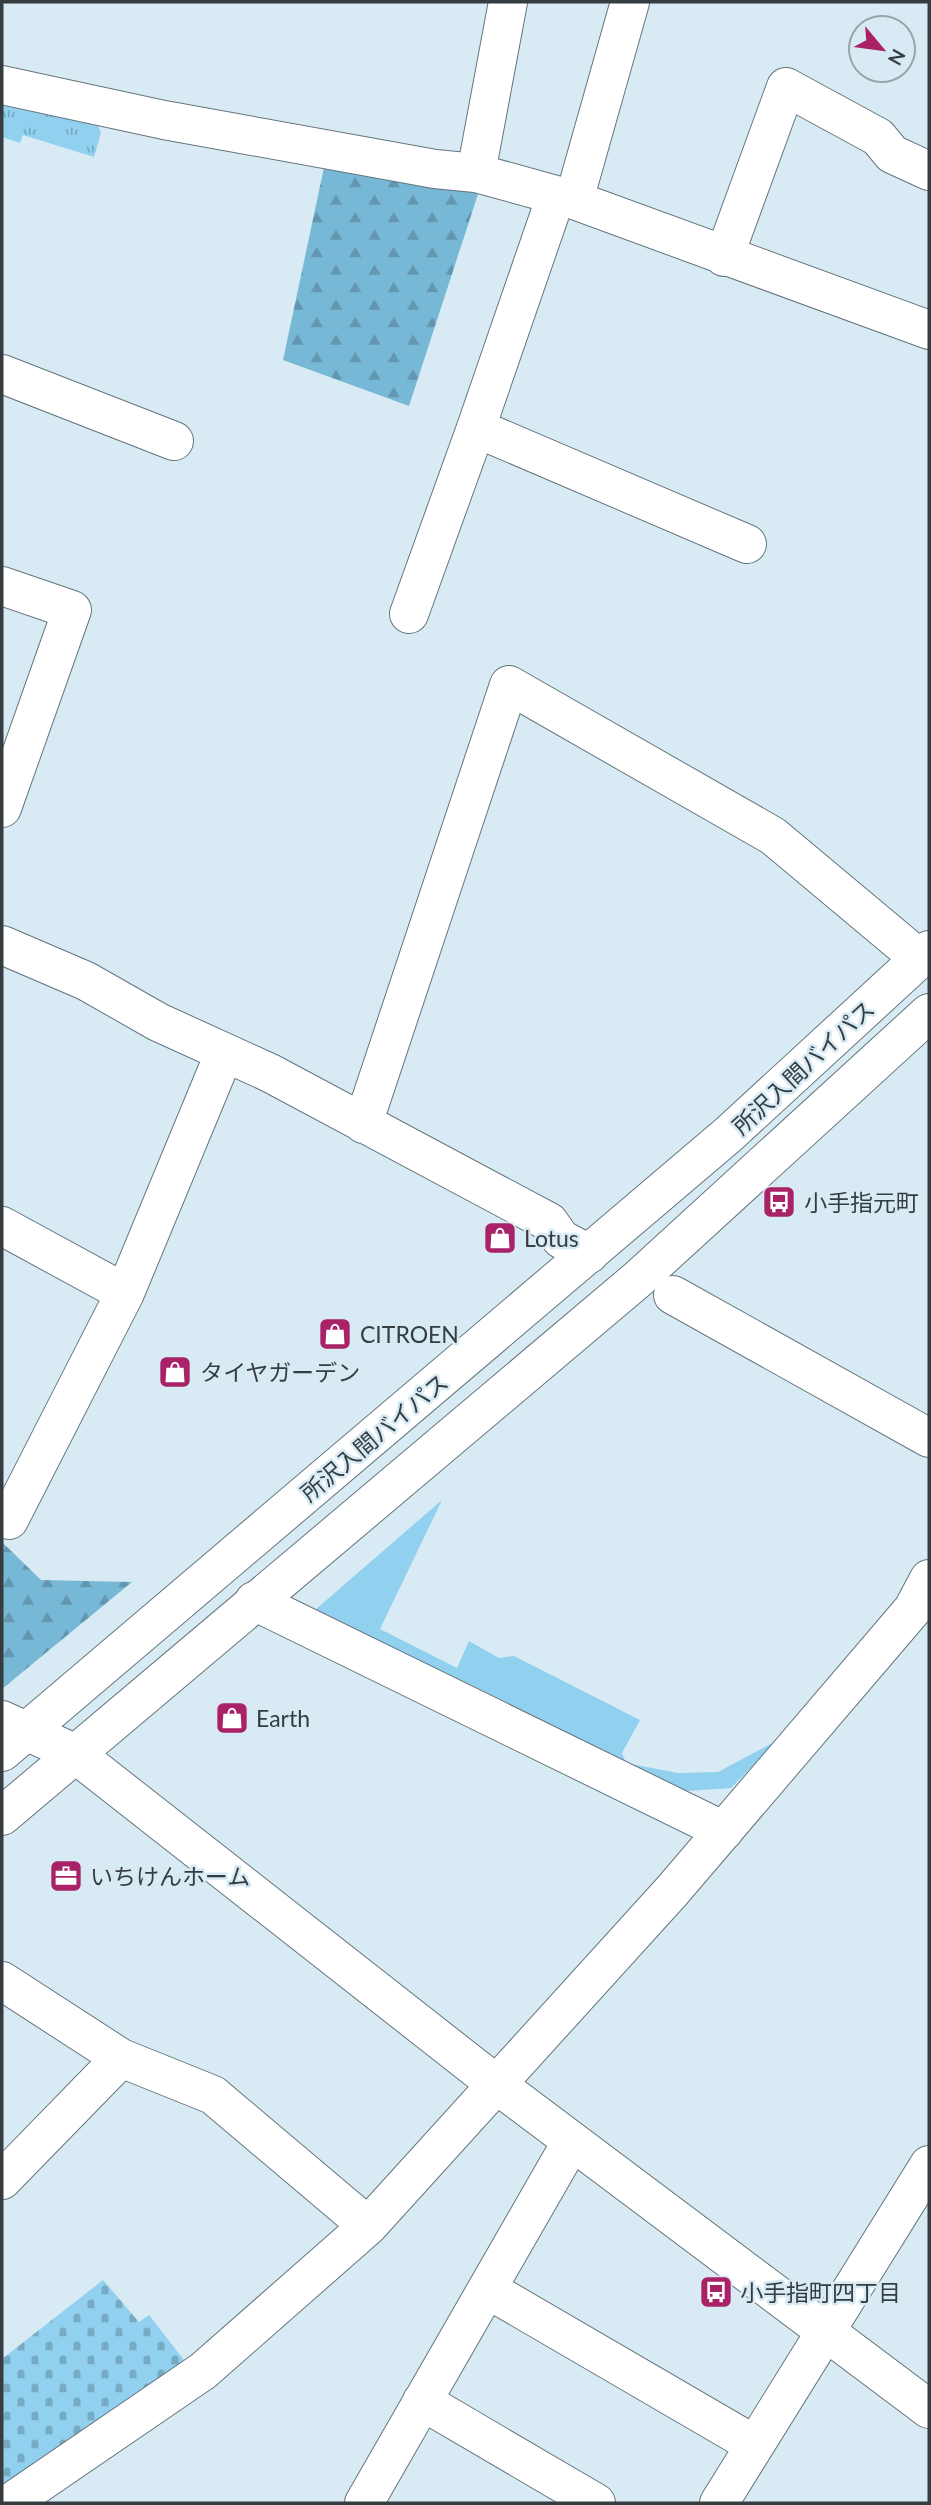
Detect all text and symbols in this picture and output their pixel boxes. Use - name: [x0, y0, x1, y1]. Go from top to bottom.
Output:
- north arrow: [847, 14, 917, 84]
- text: N: [884, 46, 911, 69]
- street label: 所沢入間バイパス: [726, 994, 880, 1140]
- bus stop icon: 小手指元町: [760, 1183, 798, 1221]
- place label: 小手指元町: [804, 1188, 919, 1216]
- shop icon: Lotus: [481, 1219, 519, 1257]
- place label: Lotus: [524, 1224, 579, 1252]
- shop icon: CITROEN: [316, 1315, 354, 1353]
- place label: CITROEN: [360, 1320, 459, 1348]
- shop icon: タイヤガーデン: [156, 1353, 194, 1391]
- place label: タイヤガーデン: [200, 1358, 360, 1386]
- street label: 所沢入間バイパス: [295, 1367, 453, 1507]
- shop icon: Earth: [213, 1699, 251, 1737]
- place label: Earth: [256, 1704, 310, 1732]
- office icon: いちけんホーム: [47, 1857, 85, 1895]
- place label: いちけんホーム: [90, 1862, 250, 1890]
- bus stop icon: 小手指町四丁目: [697, 2273, 735, 2311]
- place label: 小手指町四丁目: [740, 2278, 901, 2306]

